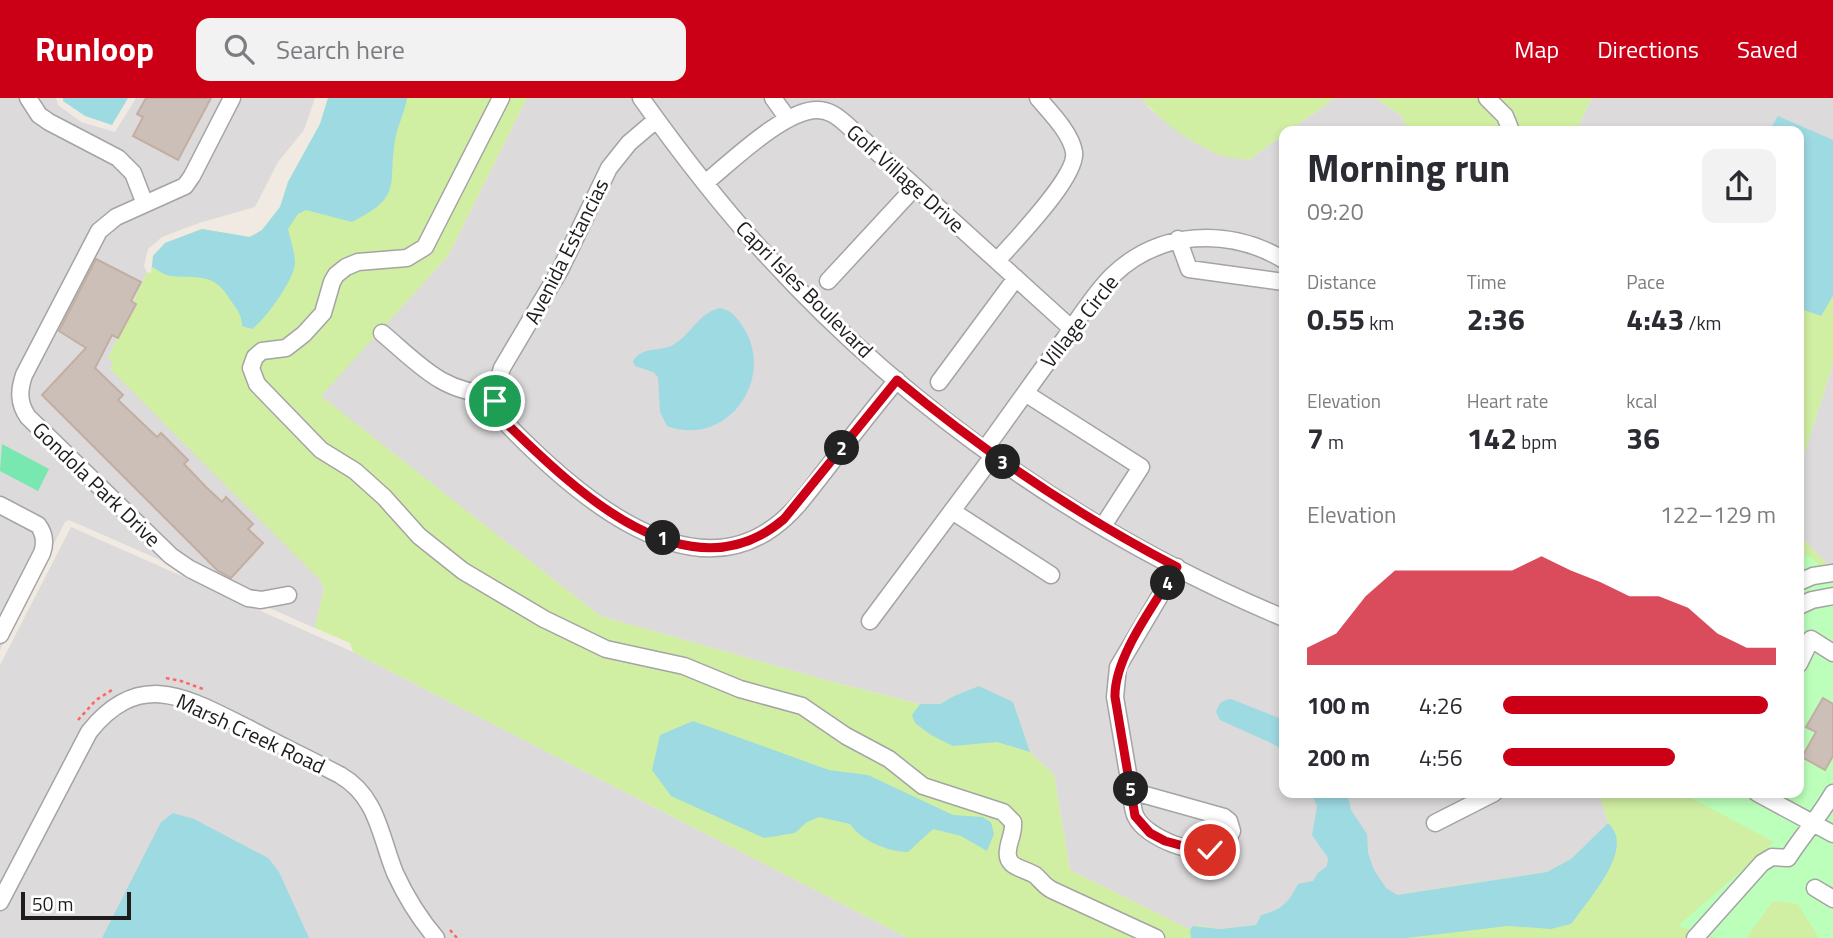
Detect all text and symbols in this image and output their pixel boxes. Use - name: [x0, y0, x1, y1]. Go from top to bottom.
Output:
- search box: [196, 18, 686, 81]
- text: Runloop: [35, 24, 154, 74]
- icon: search: [220, 30, 258, 68]
- text: Search here: [276, 30, 405, 69]
- text: Map: [1514, 31, 1559, 67]
- text: Directions: [1597, 31, 1699, 67]
- text: Saved: [1737, 31, 1798, 67]
- street label: Golf Village Drive: [840, 116, 972, 240]
- text: Morning run: [1307, 139, 1510, 197]
- button: share: [1702, 149, 1776, 223]
- street label: Avenida Estancias: [516, 173, 616, 329]
- text: 09:20: [1307, 194, 1364, 229]
- street label: Capri Isles Boulevard: [729, 213, 881, 365]
- text: Distance: [1307, 267, 1376, 296]
- text: Time: [1467, 267, 1506, 296]
- text: Pace: [1626, 267, 1665, 296]
- street label: Village Circle: [1032, 268, 1126, 374]
- text: 0.55: [1307, 296, 1365, 342]
- text: 2:36: [1467, 296, 1525, 342]
- text: 4:43: [1626, 296, 1684, 342]
- text: km: [1365, 308, 1394, 337]
- text: /km: [1684, 308, 1721, 337]
- pin: [465, 371, 525, 431]
- icon: arrive: [476, 382, 514, 420]
- text: Elevation: [1307, 386, 1381, 415]
- text: Heart rate: [1467, 386, 1548, 415]
- text: kcal: [1626, 386, 1657, 415]
- street label: Gondola Park Drive: [25, 414, 169, 554]
- text: 7: [1307, 415, 1324, 461]
- text: 142: [1467, 415, 1517, 461]
- text: 36: [1626, 415, 1660, 461]
- text: m: [1324, 427, 1344, 456]
- text: bpm: [1517, 427, 1557, 456]
- pin: 2: [824, 430, 860, 466]
- text: 2: [836, 433, 847, 462]
- pin: 3: [986, 444, 1020, 480]
- text: 3: [997, 447, 1008, 476]
- text: Elevation: [1307, 497, 1396, 532]
- text: 122–129 m: [1660, 497, 1776, 532]
- pin: 1: [646, 520, 680, 556]
- text: 1: [657, 523, 668, 552]
- pin: 4: [1150, 566, 1186, 601]
- text: 4: [1162, 568, 1173, 597]
- street label: Marsh Creek Road: [171, 685, 331, 781]
- text: 100 m: [1307, 688, 1370, 723]
- text: 4:26: [1419, 688, 1463, 723]
- text: 200 m: [1307, 740, 1370, 775]
- text: 4:56: [1419, 740, 1463, 775]
- pin: 5: [1114, 772, 1148, 806]
- text: 5: [1125, 774, 1136, 803]
- pin: [1180, 820, 1240, 880]
- icon: check: [1191, 831, 1229, 869]
- scale bar: [21, 889, 131, 921]
- text: 50 m: [32, 889, 73, 918]

